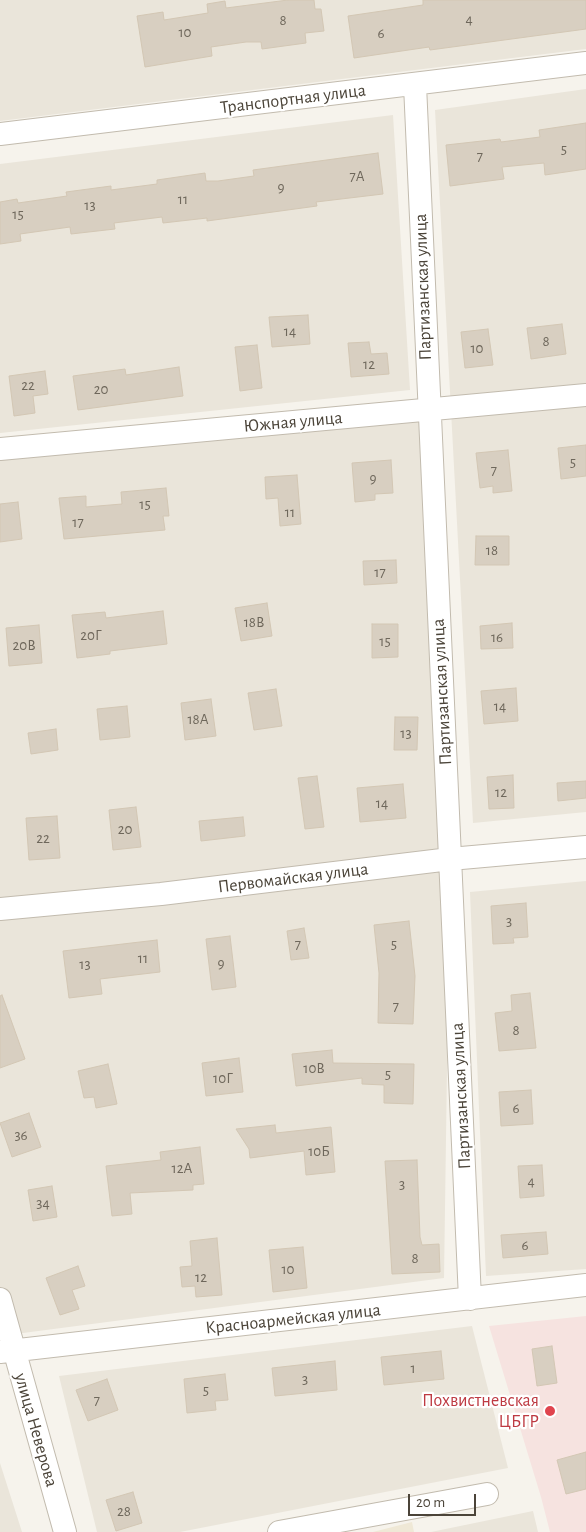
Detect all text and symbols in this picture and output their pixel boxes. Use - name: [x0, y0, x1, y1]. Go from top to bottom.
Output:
- house number: 4: [465, 10, 473, 28]
- house number: 8: [279, 11, 287, 29]
- house number: 10: [178, 23, 192, 41]
- house number: 6: [377, 24, 385, 42]
- street label: Транспортная улица: [219, 79, 367, 119]
- house number: 5: [561, 140, 567, 158]
- house number: 7: [477, 147, 483, 165]
- house number: 7А: [349, 167, 365, 185]
- house number: 9: [277, 178, 285, 196]
- house number: 11: [178, 190, 188, 208]
- house number: 13: [84, 196, 96, 214]
- house number: 15: [12, 205, 24, 223]
- street label: Партизанская улица: [410, 213, 436, 361]
- house number: 14: [284, 322, 296, 340]
- house number: 8: [542, 332, 550, 350]
- house number: 10: [470, 339, 484, 357]
- house number: 12: [363, 355, 375, 373]
- house number: 22: [21, 376, 35, 394]
- house number: 20: [94, 380, 108, 398]
- street label: Южная улица: [243, 407, 343, 437]
- house number: 5: [570, 453, 576, 471]
- house number: 7: [491, 461, 497, 479]
- house number: 9: [369, 469, 377, 487]
- house number: 15: [139, 495, 151, 513]
- house number: 11: [285, 503, 295, 521]
- house number: 17: [72, 513, 84, 531]
- house number: 18: [486, 541, 498, 559]
- house number: 17: [374, 563, 386, 581]
- house number: 18В: [244, 613, 264, 631]
- street label: Партизанская улица: [427, 618, 457, 766]
- house number: 20Г: [80, 626, 102, 644]
- house number: 16: [491, 628, 503, 646]
- house number: 15: [379, 632, 391, 650]
- house number: 20В: [12, 636, 36, 654]
- house number: 14: [494, 697, 506, 715]
- house number: 18А: [187, 710, 209, 728]
- house number: 13: [400, 724, 412, 742]
- house number: 12: [495, 783, 507, 801]
- house number: 14: [376, 794, 388, 812]
- house number: 20: [118, 820, 132, 838]
- house number: 22: [36, 829, 50, 847]
- street label: Первомайская улица: [216, 858, 370, 898]
- house number: 3: [506, 912, 512, 930]
- house number: 7: [295, 935, 301, 953]
- house number: 5: [391, 935, 397, 953]
- house number: 11: [138, 949, 148, 967]
- house number: 9: [217, 954, 225, 972]
- house number: 13: [79, 955, 91, 973]
- house number: 7: [393, 997, 399, 1015]
- house number: 8: [512, 1021, 520, 1039]
- street label: Партизанская улица: [446, 1022, 476, 1170]
- house number: 10В: [303, 1059, 325, 1077]
- house number: 5: [385, 1065, 391, 1083]
- house number: 10Г: [213, 1069, 233, 1087]
- house number: 6: [512, 1099, 520, 1117]
- house number: 36: [14, 1126, 28, 1144]
- house number: 10Б: [308, 1142, 330, 1160]
- house number: 12А: [172, 1159, 192, 1177]
- house number: 4: [527, 1172, 535, 1190]
- house number: 3: [399, 1175, 405, 1193]
- house number: 34: [36, 1194, 50, 1212]
- house number: 6: [521, 1236, 529, 1254]
- house number: 8: [411, 1249, 419, 1267]
- house number: 10: [281, 1260, 295, 1278]
- house number: 12: [195, 1268, 207, 1286]
- street label: Красноармейская улица: [204, 1299, 382, 1339]
- house number: 1: [410, 1359, 416, 1377]
- house number: 3: [302, 1370, 308, 1388]
- street label: улица Неверова: [9, 1371, 63, 1489]
- house number: 5: [203, 1381, 209, 1399]
- place label: Похвистневская ЦБГР: [422, 1390, 539, 1432]
- house number: 7: [94, 1391, 100, 1409]
- marker: Похвистневская ЦБГР: [543, 1404, 557, 1418]
- scale bar: [411, 1484, 478, 1516]
- text: 20 m: [416, 1495, 445, 1510]
- house number: 28: [117, 1502, 131, 1520]

